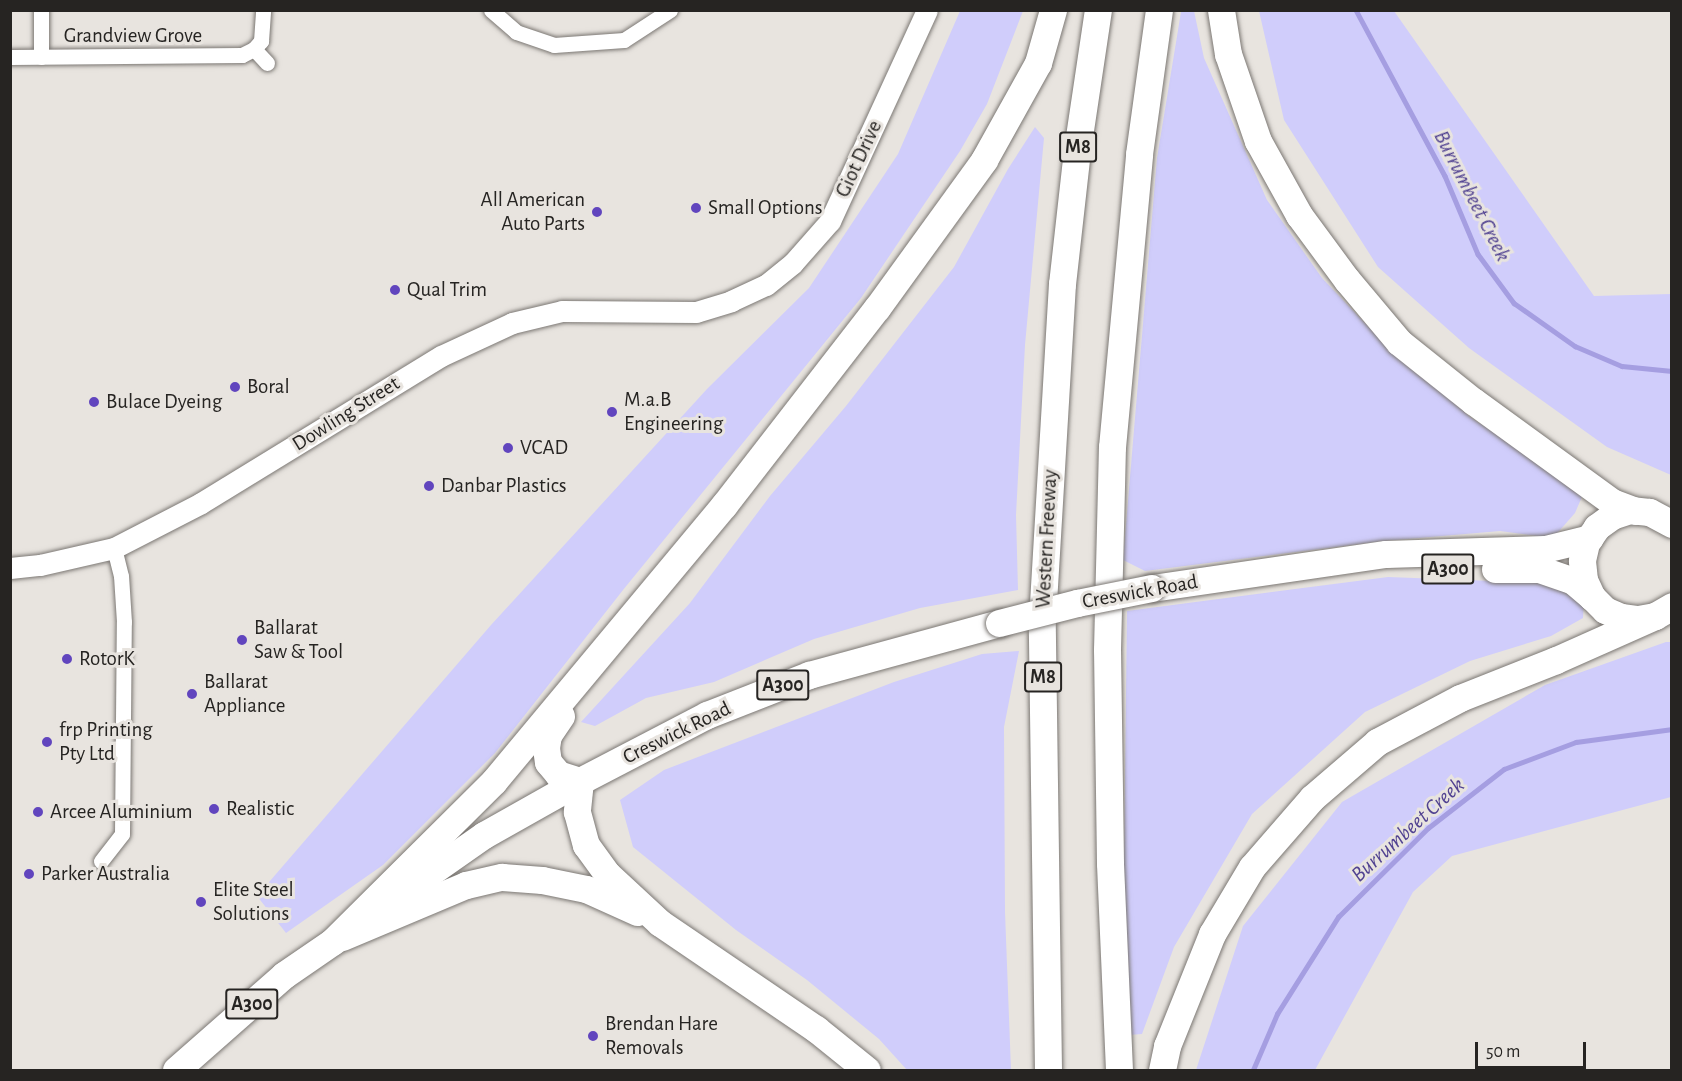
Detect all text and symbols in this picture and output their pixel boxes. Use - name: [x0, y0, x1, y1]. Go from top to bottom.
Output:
- street label: Grandview Grove: [64, 23, 202, 49]
- street label: Giot Drive: [830, 117, 888, 201]
- water label: Burrumbeet Creek: [1428, 126, 1516, 266]
- road number: M8: [1058, 130, 1098, 164]
- place label: All American Auto Parts: [481, 187, 585, 237]
- place label: Small Options: [708, 195, 823, 221]
- marker: Small Options: [689, 201, 703, 215]
- marker: All American Auto Parts: [590, 205, 604, 219]
- place label: Qual Trim: [407, 277, 487, 303]
- marker: Qual Trim: [388, 283, 402, 297]
- street label: Dowling Street: [288, 371, 404, 457]
- place label: Boral: [247, 374, 290, 400]
- marker: Boral: [228, 380, 242, 394]
- place label: M.a.B Engineering: [624, 387, 723, 437]
- place label: Bulace Dyeing: [106, 389, 222, 415]
- marker: Bulace Dyeing: [87, 395, 101, 409]
- marker: M.a.B Engineering: [605, 405, 619, 419]
- place label: VCAD: [520, 435, 568, 461]
- marker: VCAD: [501, 441, 515, 455]
- street label: Western Freeway: [1031, 469, 1063, 609]
- place label: Danbar Plastics: [441, 473, 567, 499]
- marker: Danbar Plastics: [422, 479, 436, 493]
- road number: A300: [1421, 552, 1475, 586]
- street label: Creswick Road: [1080, 569, 1200, 615]
- place label: Ballarat Saw & Tool: [254, 615, 343, 665]
- marker: Ballarat Saw & Tool: [235, 633, 249, 647]
- place label: RotorK: [79, 646, 135, 672]
- marker: RotorK: [60, 652, 74, 666]
- road number: M8: [1024, 660, 1062, 694]
- road number: A300: [756, 668, 810, 702]
- place label: Ballarat Appliance: [204, 669, 285, 719]
- marker: Ballarat Appliance: [185, 687, 199, 701]
- street label: Creswick Road: [619, 696, 735, 770]
- place label: frp Printing Pty Ltd: [59, 717, 152, 767]
- marker: frp Printing Pty Ltd: [40, 735, 54, 749]
- water label: Burrumbeet Creek: [1346, 772, 1470, 888]
- place label: Realistic: [226, 796, 294, 822]
- place label: Arcee Aluminium: [50, 799, 193, 825]
- marker: Realistic: [207, 802, 221, 816]
- marker: Arcee Aluminium: [31, 805, 45, 819]
- place label: Parker Australia: [41, 861, 170, 887]
- marker: Parker Australia: [22, 867, 36, 881]
- place label: Elite Steel Solutions: [213, 877, 294, 927]
- marker: Elite Steel Solutions: [194, 895, 208, 909]
- road number: A300: [225, 987, 279, 1021]
- place label: Brendan Hare Removals: [605, 1011, 718, 1061]
- marker: Brendan Hare Removals: [586, 1029, 600, 1043]
- scale bar: [1478, 1030, 1589, 1068]
- text: 50 m: [1486, 1043, 1520, 1061]

